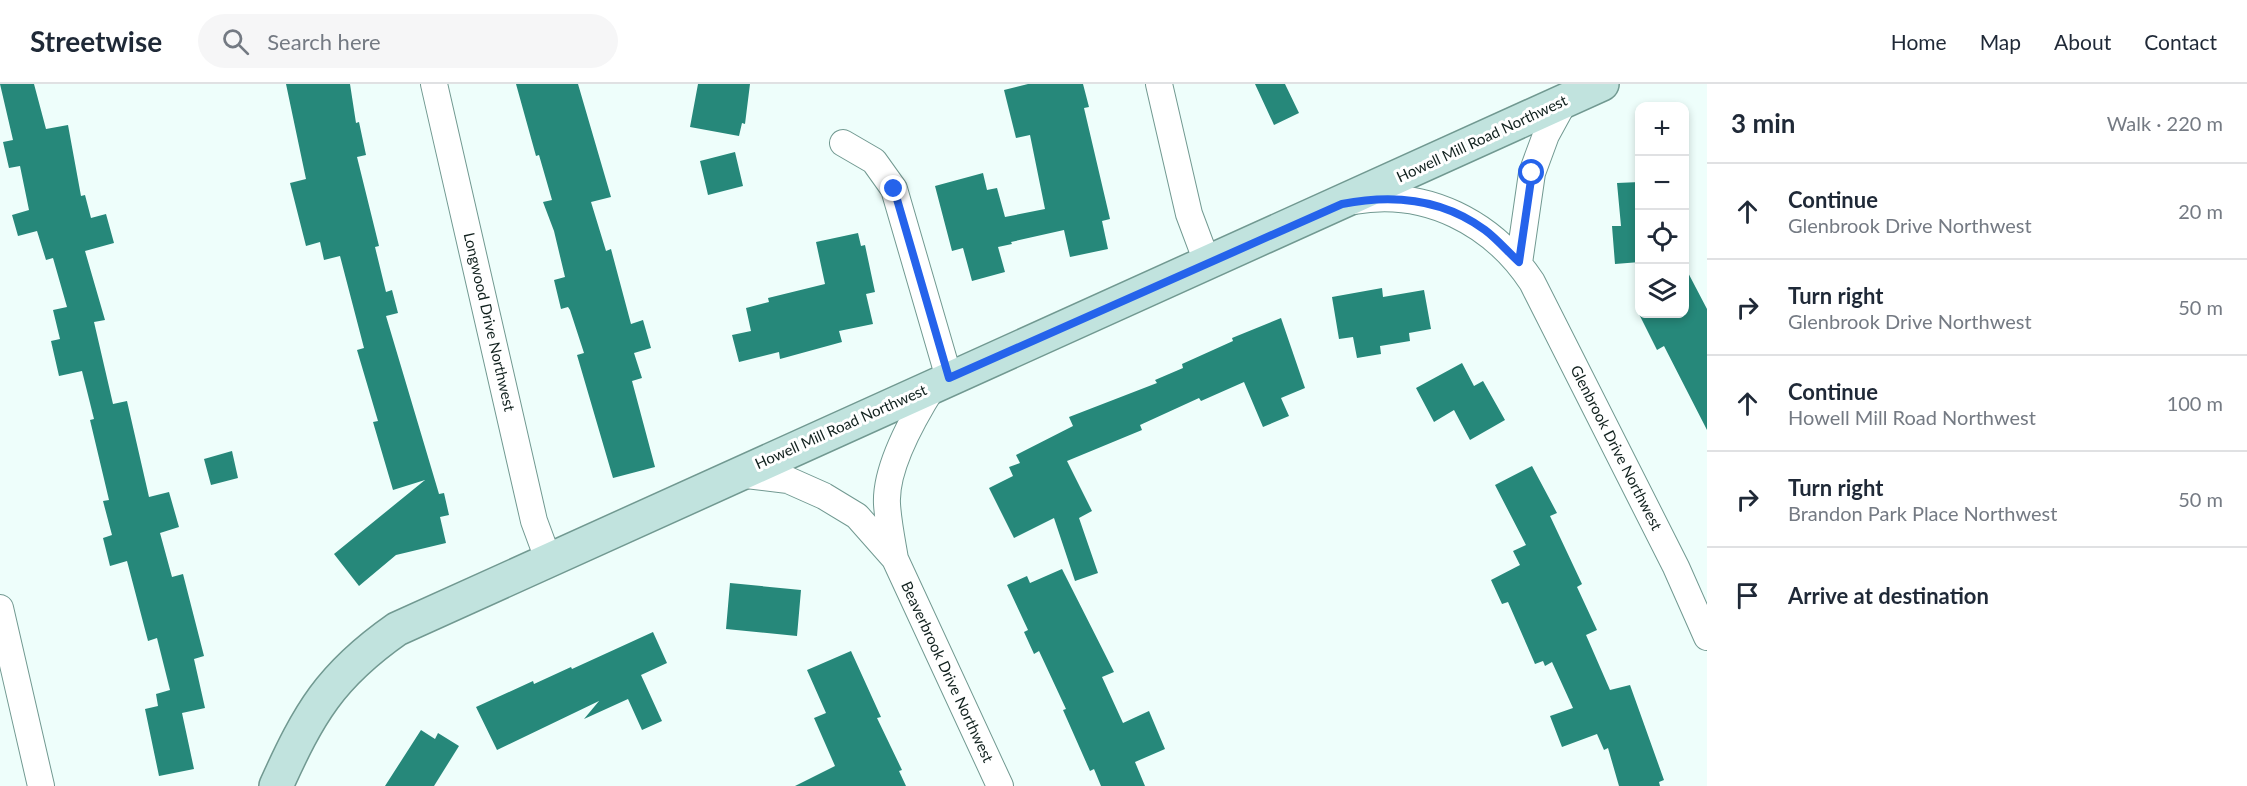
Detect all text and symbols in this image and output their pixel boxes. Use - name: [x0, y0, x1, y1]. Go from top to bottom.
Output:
- search box: [198, 14, 618, 68]
- text: Streetwise: [30, 24, 162, 58]
- icon: search: [219, 25, 252, 58]
- text: Search here: [267, 28, 381, 55]
- text: Home: [1891, 29, 1947, 54]
- text: Map: [1980, 29, 2021, 54]
- text: About: [2054, 29, 2111, 54]
- text: Contact: [2144, 29, 2217, 54]
- street label: Howell Mill Road Northwest: [1394, 90, 1570, 186]
- map controls: [1635, 102, 1689, 318]
- button: +: [1635, 102, 1689, 156]
- text: 3 min: [1731, 107, 1795, 139]
- text: Walk · 220 m: [2107, 111, 2223, 135]
- button: −: [1635, 156, 1689, 210]
- route start: [1518, 159, 1544, 185]
- route end: [880, 175, 906, 201]
- text: Continue: [1788, 186, 1878, 213]
- icon: ahead: [1731, 195, 1764, 228]
- text: 20 m: [2178, 199, 2223, 223]
- button: locate: [1635, 210, 1689, 264]
- text: Glenbrook Drive Northwest: [1788, 213, 2032, 237]
- street label: Longwood Drive Northwest: [461, 231, 519, 413]
- button: layers: [1635, 264, 1689, 318]
- text: Turn right: [1788, 282, 1883, 309]
- icon: right: [1731, 291, 1764, 324]
- text: 50 m: [2178, 295, 2223, 319]
- text: Glenbrook Drive Northwest: [1788, 309, 2032, 333]
- street label: Glenbrook Drive Northwest: [1567, 362, 1667, 534]
- text: Continue: [1788, 378, 1878, 405]
- street label: Howell Mill Road Northwest: [752, 380, 930, 472]
- icon: ahead: [1731, 387, 1764, 420]
- text: 100 m: [2167, 391, 2223, 415]
- text: Howell Mill Road Northwest: [1788, 405, 2036, 429]
- text: Turn right: [1788, 474, 1883, 501]
- icon: right: [1731, 483, 1764, 516]
- text: 50 m: [2178, 487, 2223, 511]
- text: Brandon Park Place Northwest: [1788, 501, 2057, 525]
- street label: Beaverbrook Drive Northwest: [898, 578, 998, 766]
- icon: arrive: [1731, 579, 1764, 612]
- text: Arrive at destination: [1788, 582, 1989, 609]

